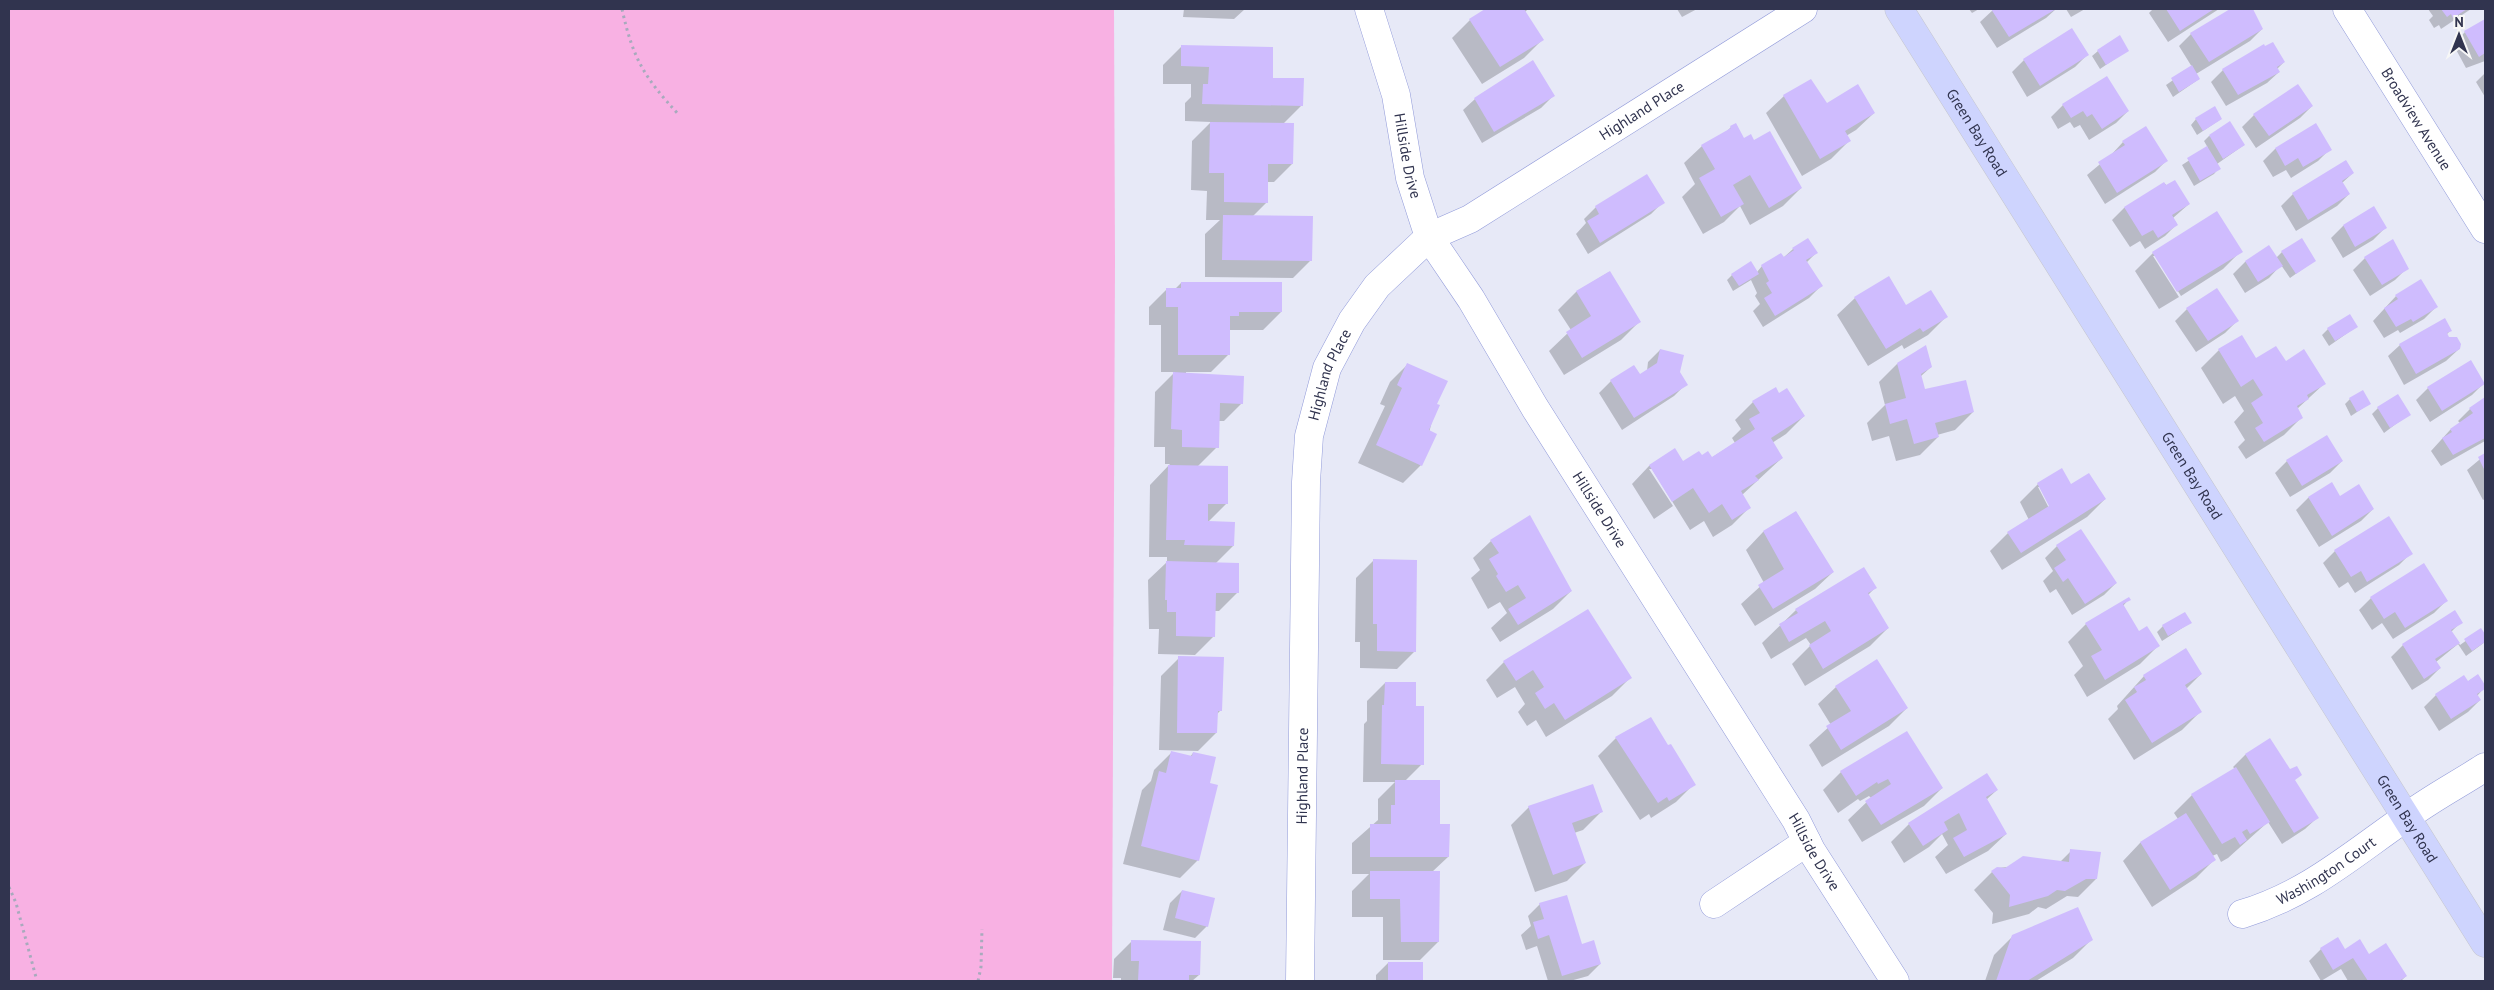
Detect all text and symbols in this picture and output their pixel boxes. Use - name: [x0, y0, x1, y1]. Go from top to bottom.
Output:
- north arrow: [2434, 10, 2484, 60]
- text: N: [2454, 13, 2464, 31]
- street label: Broadview Avenue: [2377, 64, 2456, 174]
- street label: Highland Place: [1595, 76, 1688, 144]
- street label: Green Bay Road: [1942, 85, 2012, 180]
- street label: Hillside Drive: [1390, 112, 1426, 201]
- street label: Highland Place: [1304, 325, 1355, 422]
- street label: Green Bay Road: [2158, 428, 2227, 523]
- street label: Hillside Drive: [1569, 468, 1631, 551]
- street label: Highland Place: [1292, 727, 1312, 825]
- street label: Green Bay Road: [2373, 771, 2442, 866]
- street label: Hillside Drive: [1785, 809, 1845, 894]
- street label: Washington Court: [2273, 832, 2379, 909]

